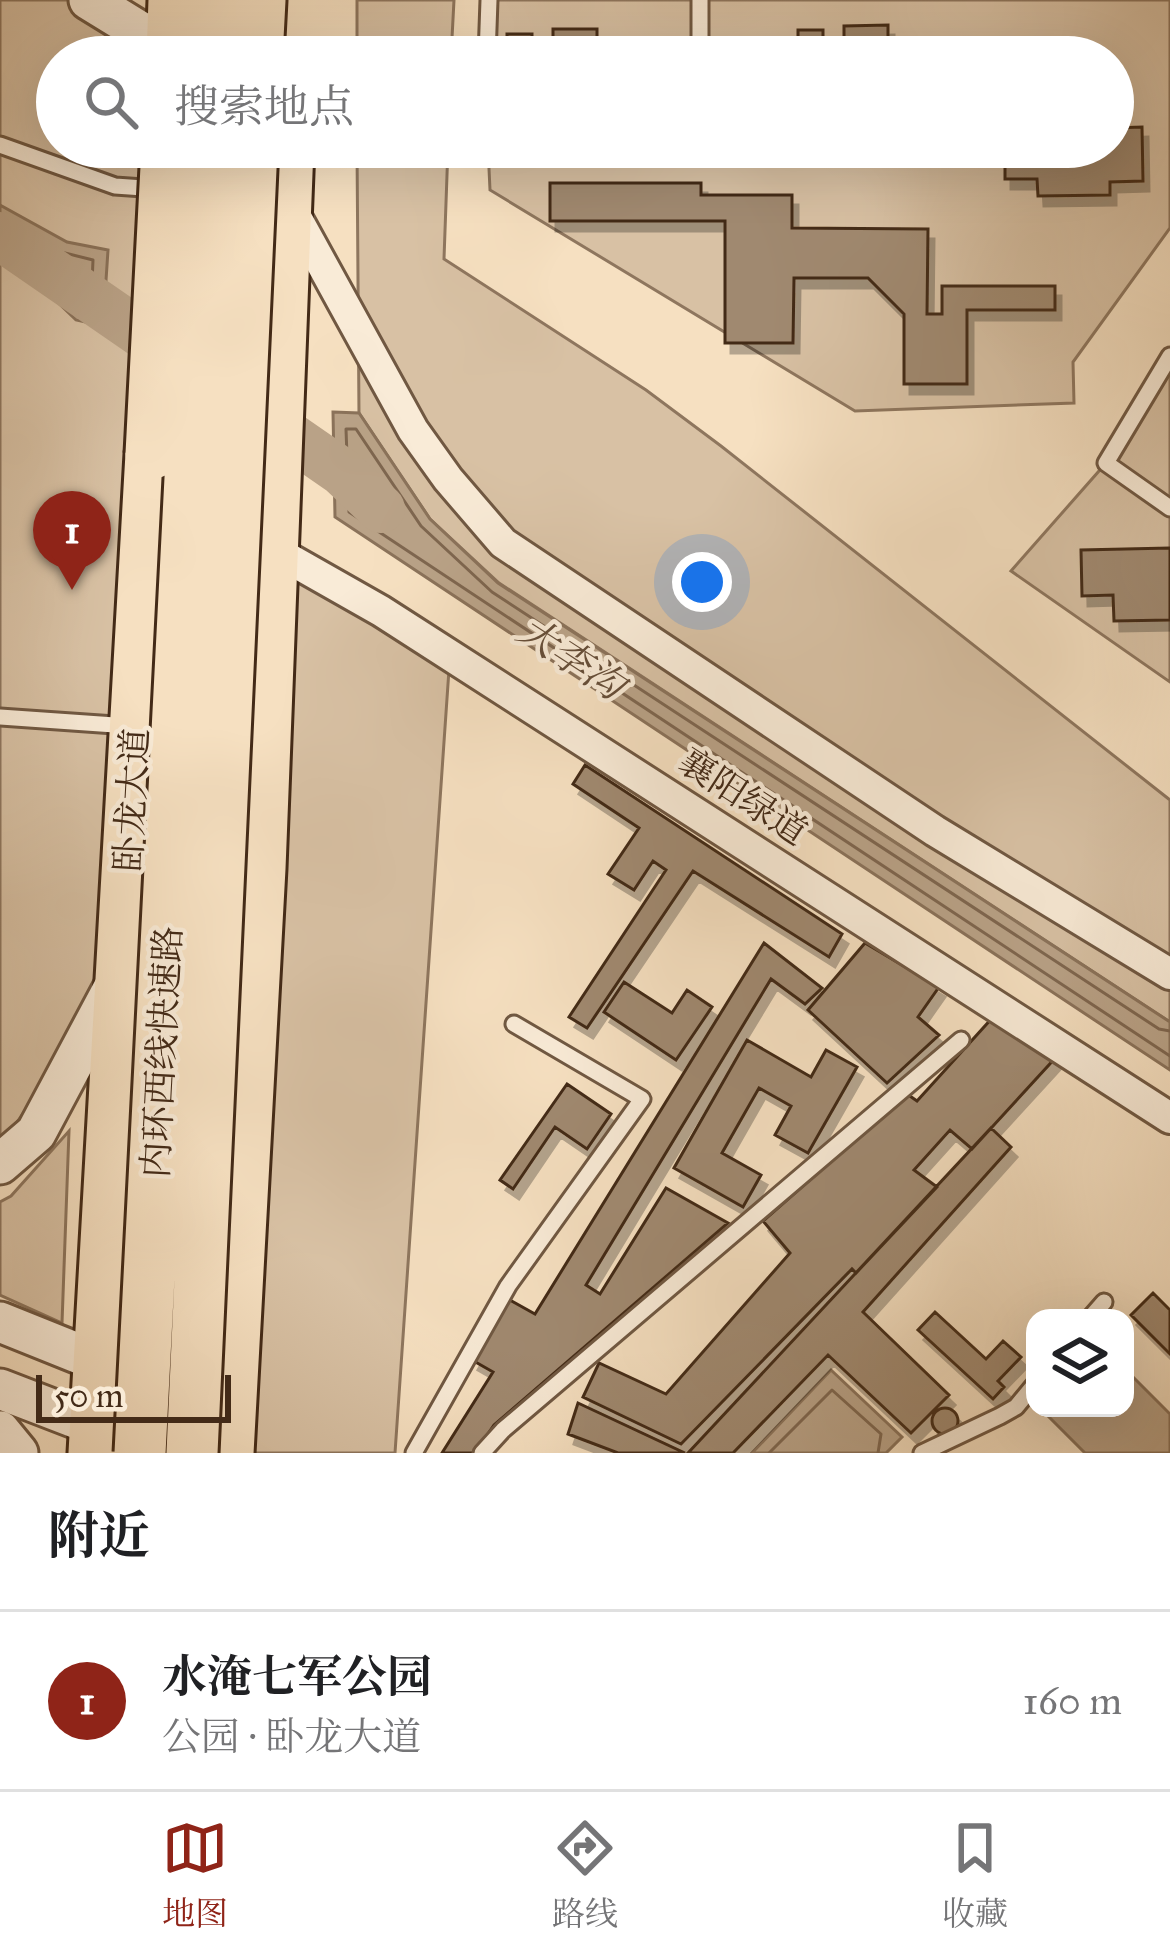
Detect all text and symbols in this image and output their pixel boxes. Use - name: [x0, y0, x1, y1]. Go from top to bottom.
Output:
- search box: [36, 36, 1134, 168]
- icon: search: [78, 69, 144, 135]
- text: 搜索地点: [174, 79, 354, 134]
- pin: 1: [33, 491, 111, 590]
- your location: [672, 552, 732, 612]
- water label: 大李沟: [509, 606, 637, 713]
- street label: 卧龙大道: [106, 727, 158, 873]
- street label: 襄阳绿道: [671, 739, 815, 855]
- street label: 内环西线快速路: [133, 925, 191, 1179]
- map controls: [1026, 1309, 1134, 1417]
- button: layers: [1026, 1309, 1134, 1417]
- scale bar: [36, 1369, 231, 1422]
- text: 50 m: [54, 1376, 123, 1416]
- text: 附近: [48, 1505, 150, 1567]
- text: 水淹七军公园: [162, 1649, 432, 1704]
- text: 1: [79, 1677, 95, 1725]
- text: 160 m: [1023, 1677, 1122, 1725]
- text: 公园 · 卧龙大道: [162, 1713, 421, 1761]
- tab: 地图: [162, 1815, 228, 1934]
- tab: 路线: [552, 1815, 618, 1934]
- tab: 收藏: [942, 1815, 1008, 1934]

